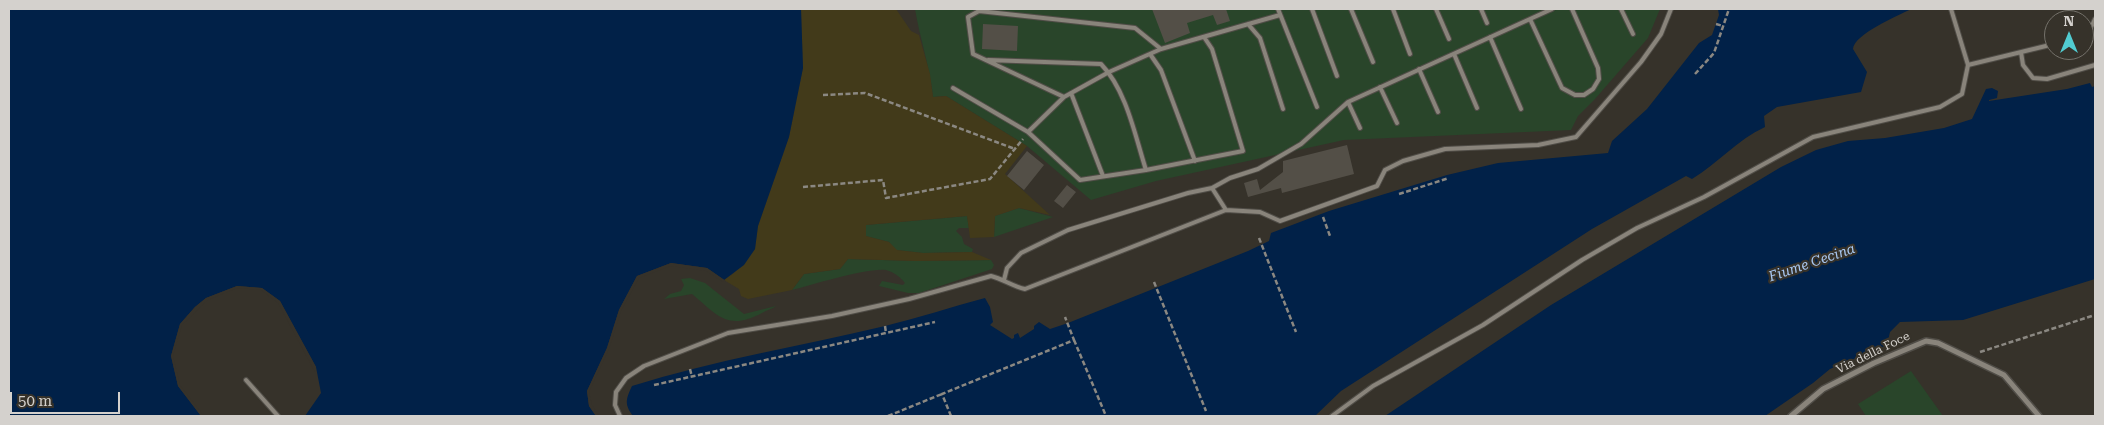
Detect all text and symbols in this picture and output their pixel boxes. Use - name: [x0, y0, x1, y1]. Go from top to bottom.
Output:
- north arrow: [2044, 10, 2094, 60]
- text: N: [2064, 13, 2074, 29]
- water label: Fiume Cecina: [1767, 240, 1857, 286]
- street label: Via della Foce: [1834, 329, 1912, 377]
- scale bar: [12, 382, 122, 414]
- text: 50 m: [18, 392, 52, 410]

